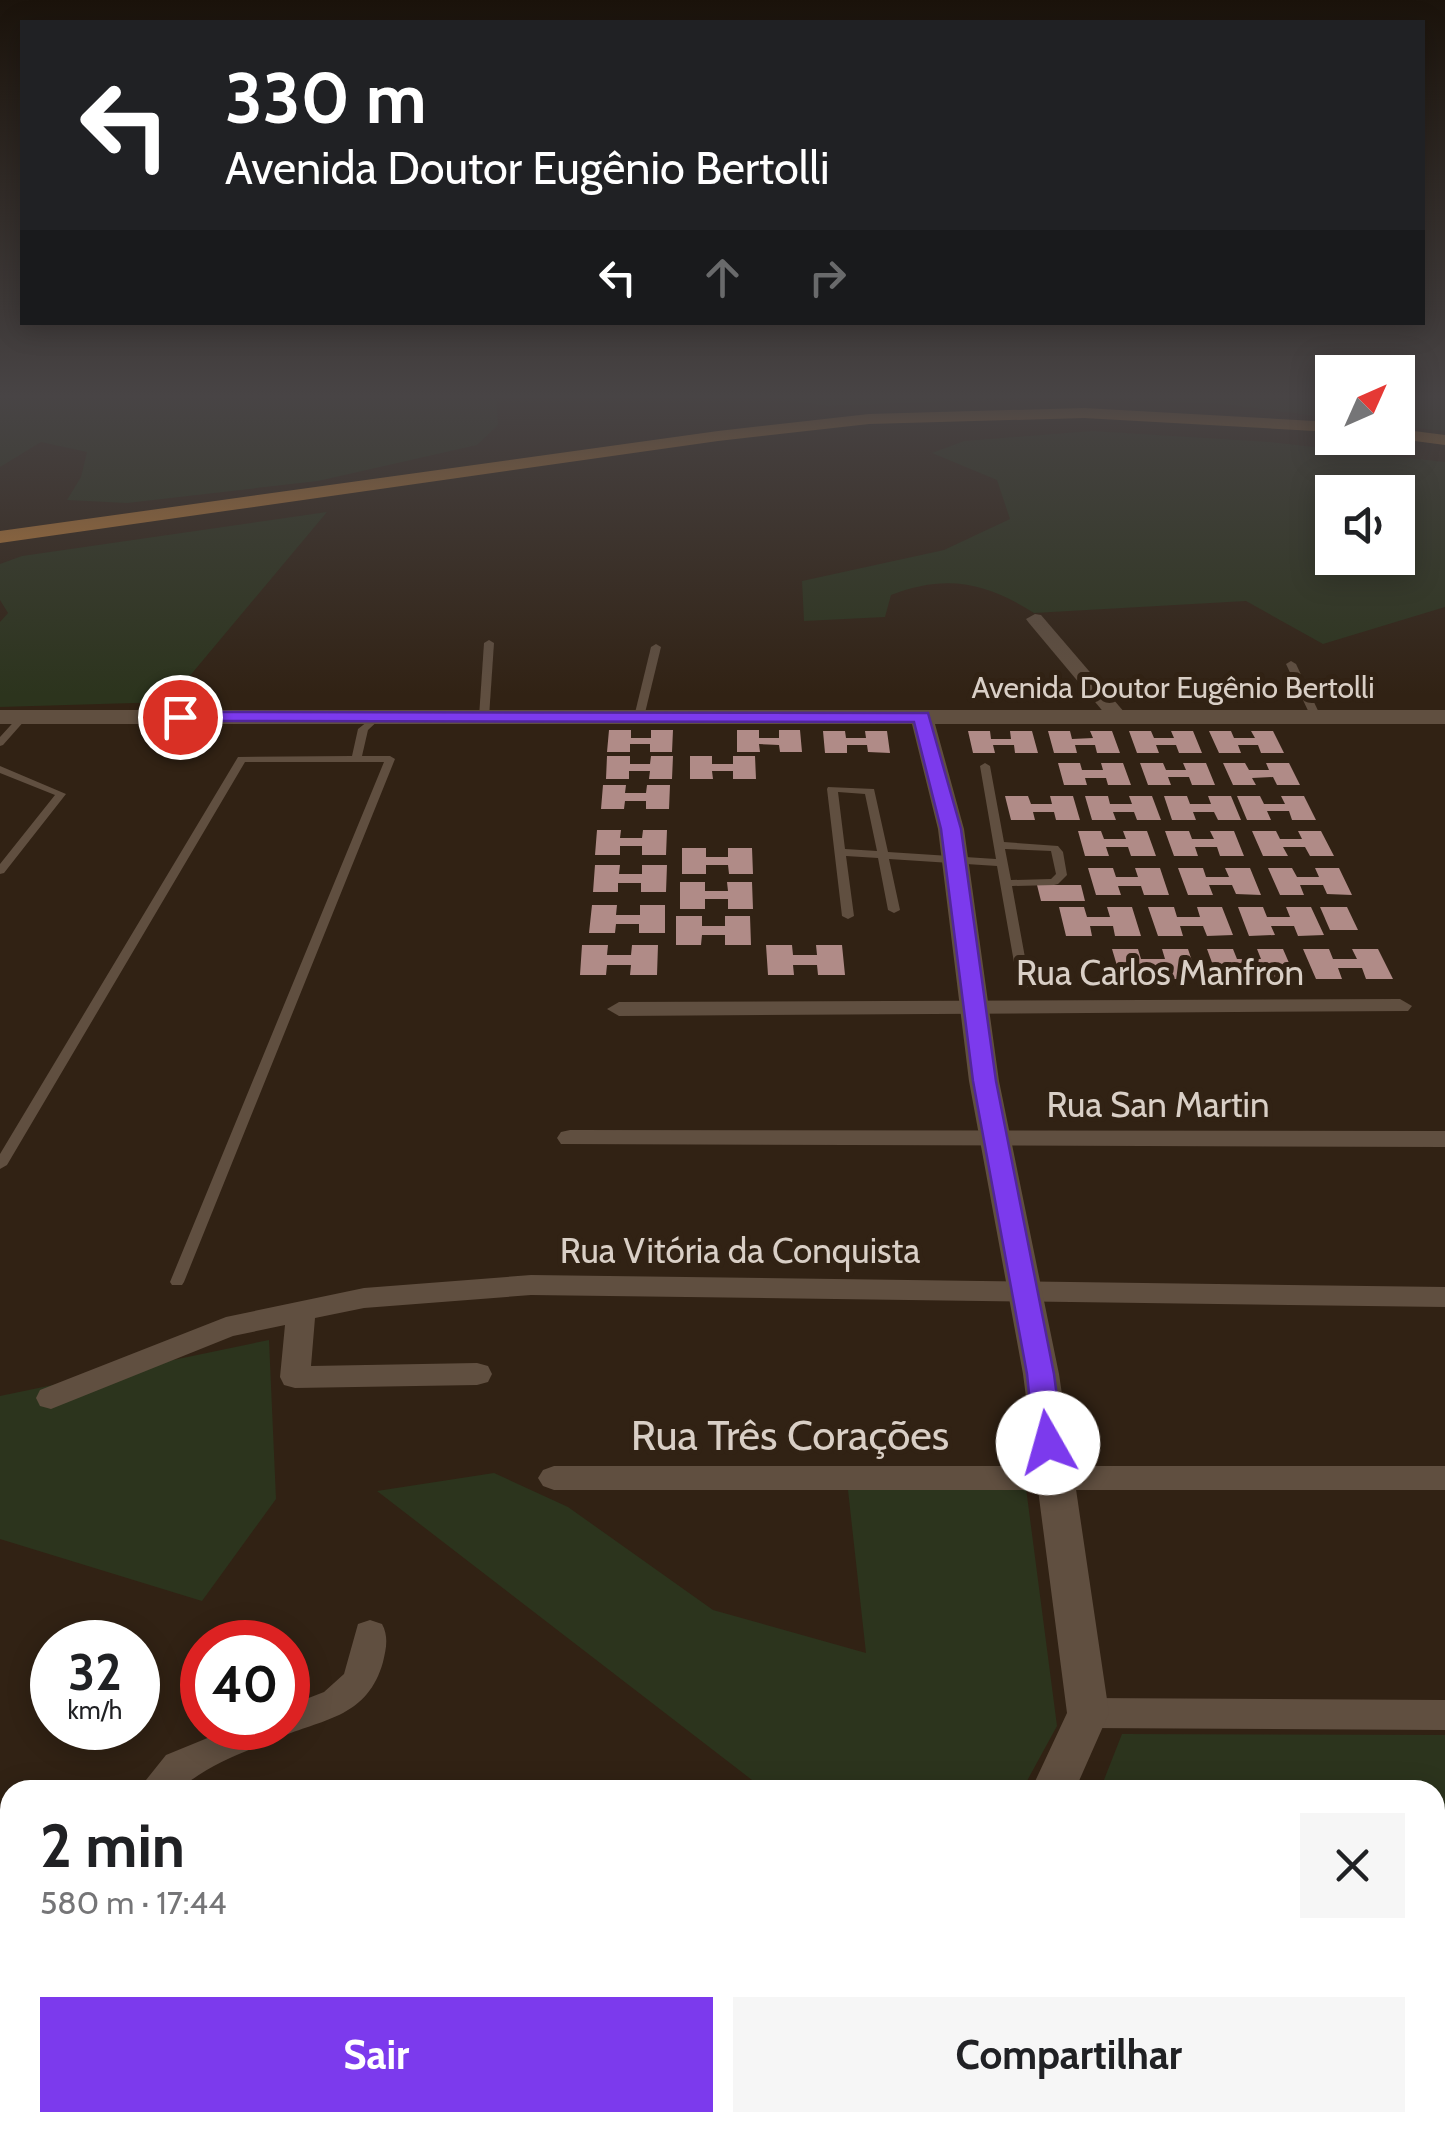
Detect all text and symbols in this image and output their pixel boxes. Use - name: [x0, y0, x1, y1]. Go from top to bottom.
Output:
- text: 330 m: [225, 55, 426, 141]
- icon: left: [60, 60, 190, 190]
- text: Avenida Doutor Eugênio Bertolli: [225, 141, 830, 195]
- icon: left: [590, 250, 645, 305]
- icon: ahead: [695, 250, 750, 305]
- icon: right: [800, 250, 855, 305]
- north arrow: [1315, 355, 1415, 455]
- map controls: [1315, 355, 1415, 575]
- button: sound: [1315, 475, 1415, 575]
- street label: Avenida Doutor Eugênio Bertolli: [971, 669, 1375, 706]
- pin: [138, 675, 223, 760]
- icon: arrive: [153, 690, 208, 745]
- street label: Rua Carlos Manfron: [1016, 951, 1304, 994]
- street label: Rua San Martin: [1046, 1083, 1270, 1126]
- street label: Rua Vitória da Conquista: [560, 1229, 920, 1272]
- position arrow: [996, 1391, 1100, 1495]
- street label: Rua Três Corações: [631, 1409, 949, 1461]
- speed limit sign: 40: [180, 1620, 310, 1750]
- text: 32: [68, 1642, 122, 1703]
- text: km/h: [68, 1695, 122, 1725]
- text: 2 min: [40, 1809, 185, 1882]
- button: close: [1300, 1813, 1405, 1918]
- text: 580 m · 17:44: [40, 1883, 227, 1922]
- button: Sair: [40, 1997, 713, 2112]
- button: Compartilhar: [733, 1997, 1405, 2112]

